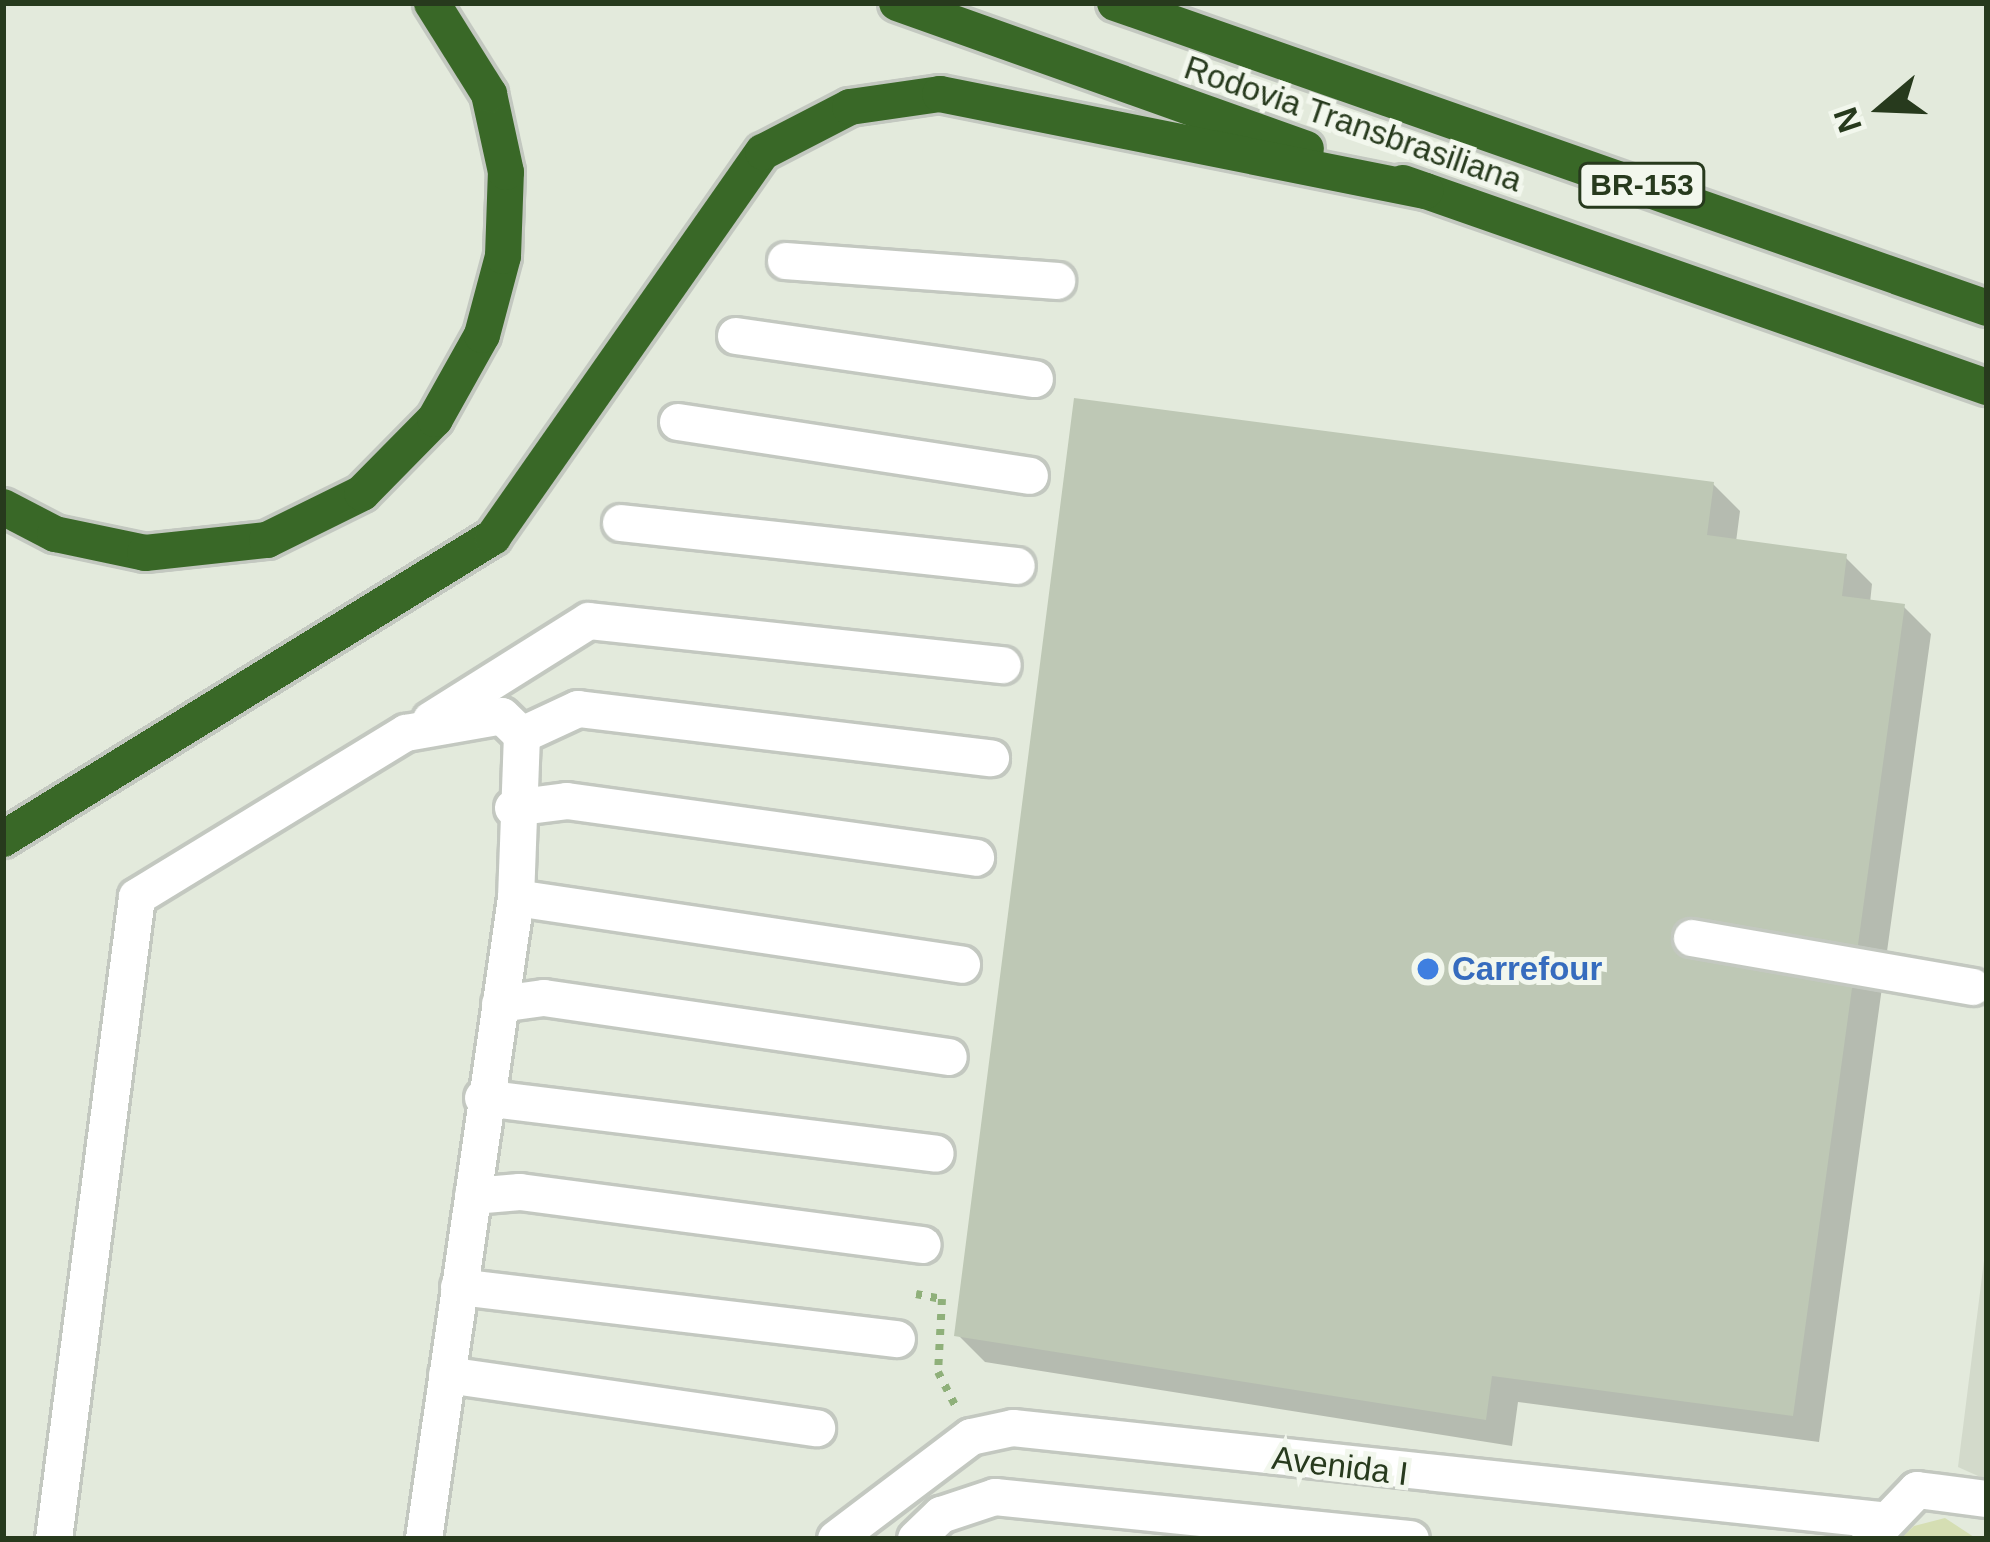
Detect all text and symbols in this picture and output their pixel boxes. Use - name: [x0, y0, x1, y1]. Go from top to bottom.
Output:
- street label: Rodovia Transbrasiliana: [1179, 48, 1527, 200]
- north arrow: [1822, 48, 1942, 168]
- text: N: [1826, 103, 1869, 137]
- road number: BR-153: [1576, 161, 1708, 209]
- place label: Carrefour: [1452, 949, 1602, 989]
- marker: Carrefour: [1415, 956, 1441, 982]
- street label: Avenida I: [1270, 1438, 1410, 1494]

